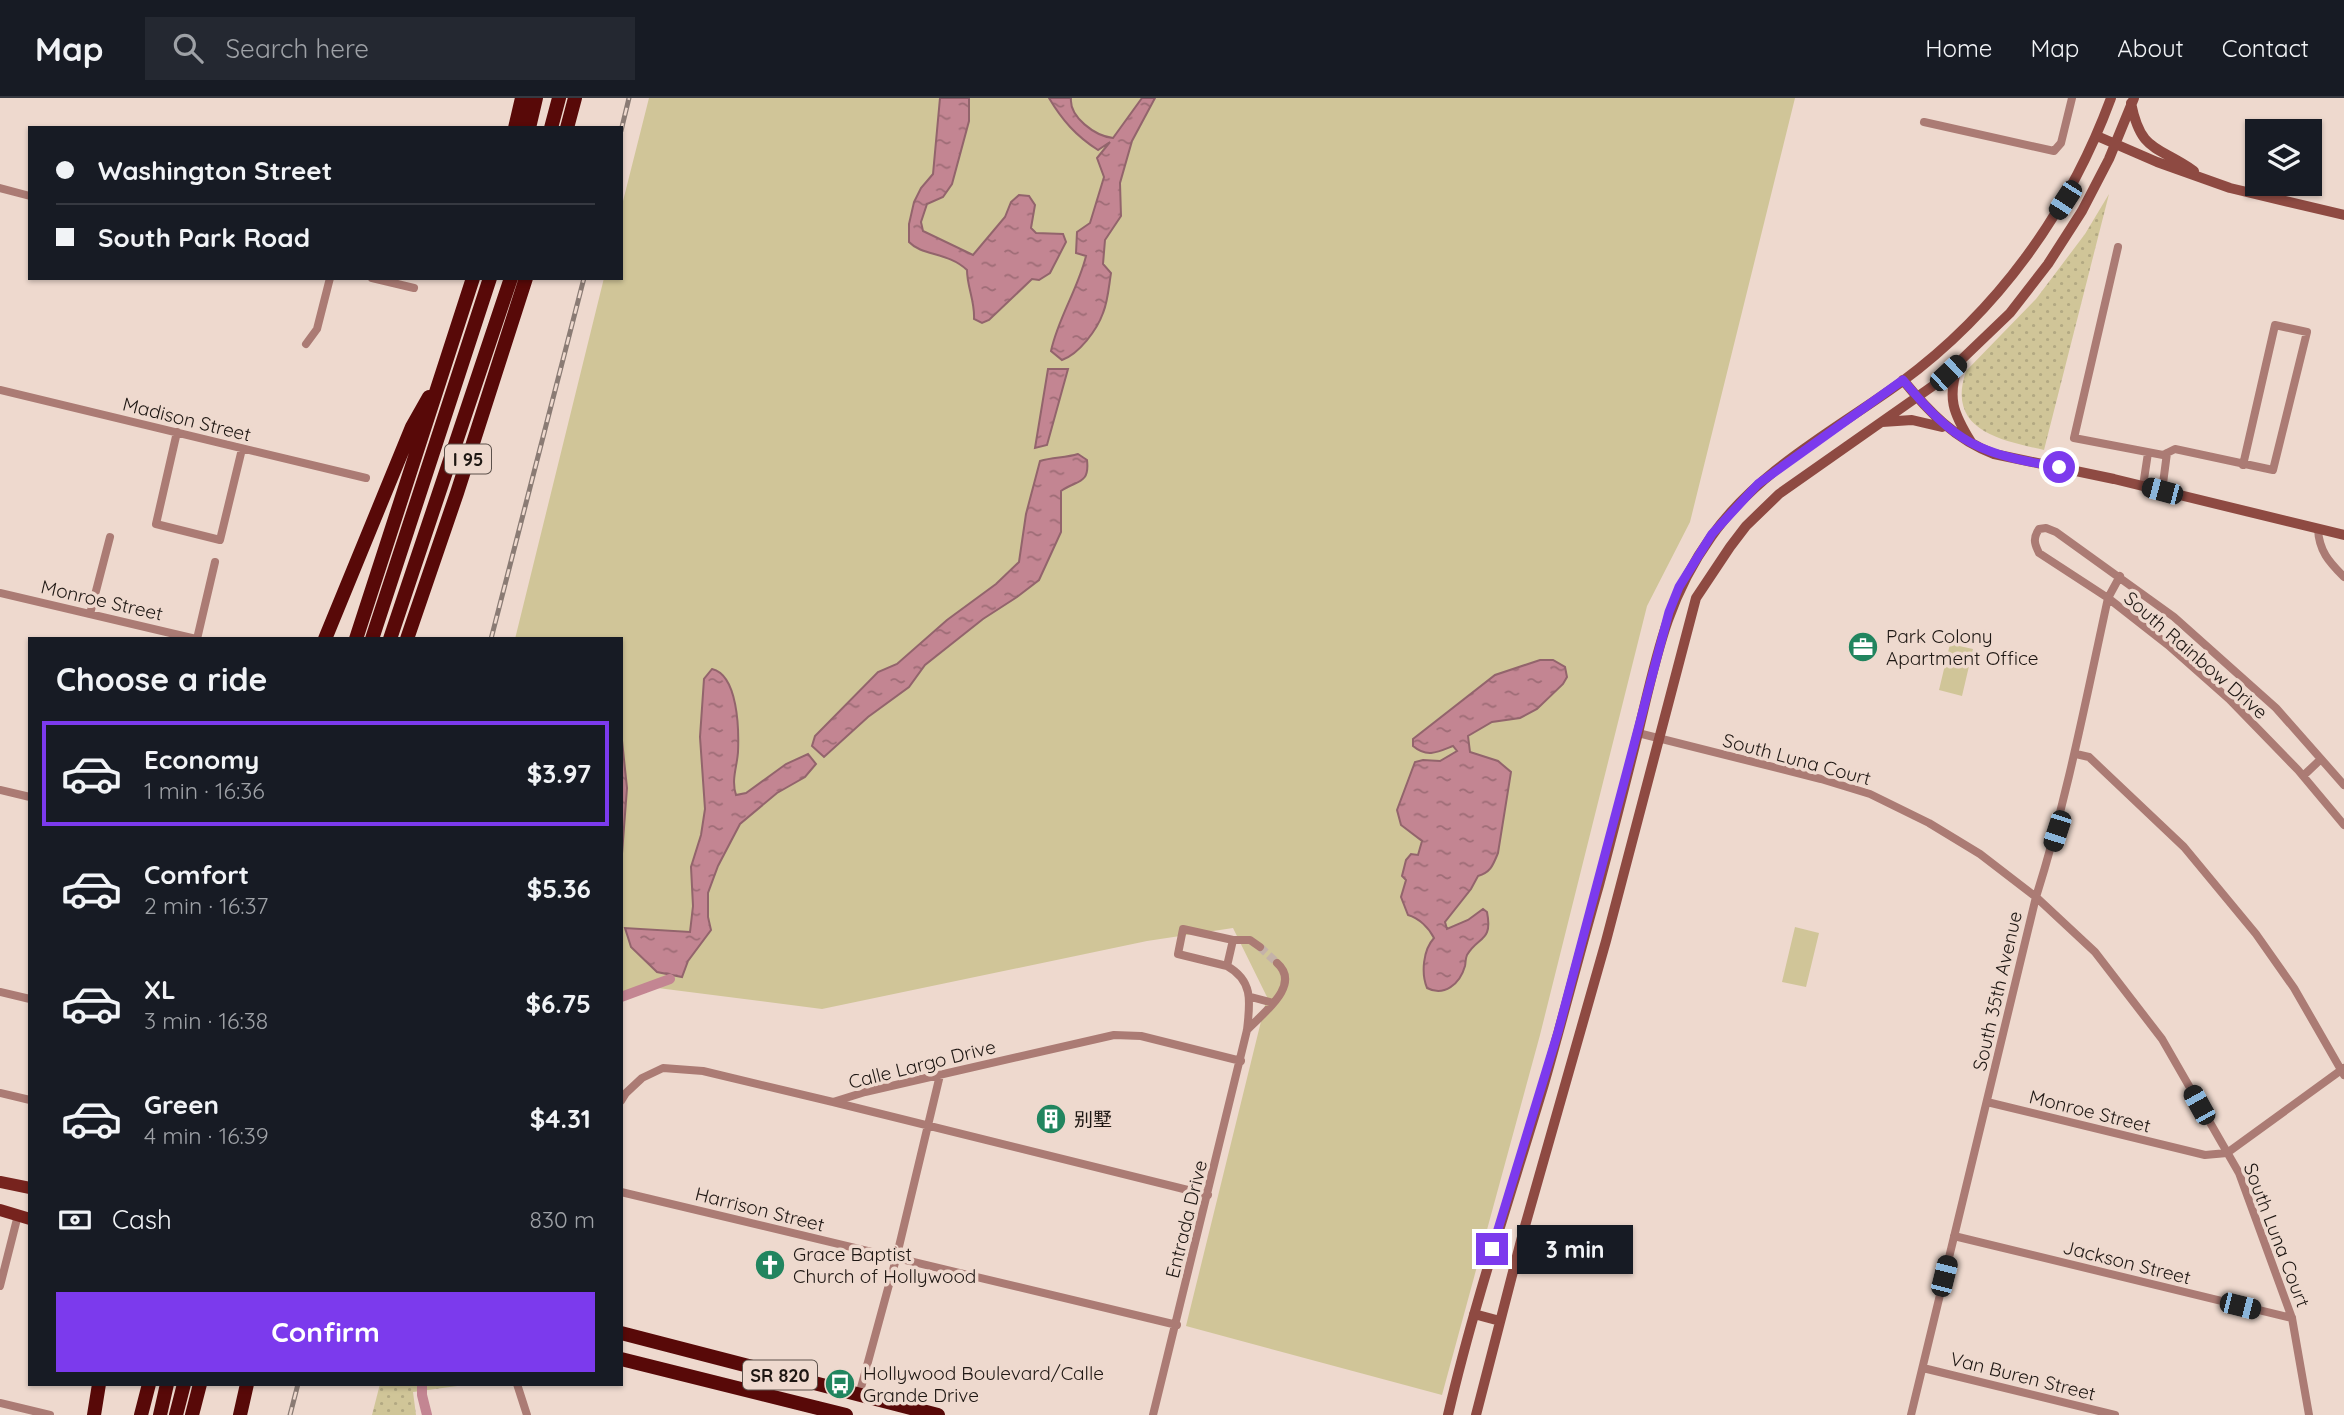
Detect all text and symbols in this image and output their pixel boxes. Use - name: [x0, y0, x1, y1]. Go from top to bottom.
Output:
- search box: [145, 17, 635, 80]
- text: Map: [35, 28, 103, 69]
- icon: search: [169, 29, 207, 67]
- text: Search here: [225, 32, 369, 65]
- text: Home: [1925, 33, 1992, 63]
- text: Map: [2030, 33, 2079, 63]
- text: About: [2117, 33, 2184, 63]
- text: Contact: [2222, 33, 2309, 63]
- map controls: [2245, 119, 2322, 196]
- button: layers: [2245, 119, 2322, 196]
- text: Washington Street: [98, 154, 332, 187]
- car: [2045, 177, 2086, 223]
- text: South Park Road: [98, 221, 310, 254]
- car: [1926, 351, 1971, 395]
- street label: Madison Street: [120, 391, 254, 447]
- road number: I 95: [445, 444, 491, 474]
- route start: [2043, 451, 2075, 483]
- car: [2139, 475, 2186, 507]
- street label: Monroe Street: [39, 574, 165, 626]
- street label: South Rainbow Drive: [2119, 586, 2273, 724]
- place label: Park Colony Apartment Office: [1886, 624, 2039, 670]
- office icon: Park Colony Apartment Office: [1846, 630, 1880, 664]
- text: Choose a ride: [56, 659, 268, 699]
- street label: South Luna Court: [1720, 728, 1874, 790]
- icon: car: [60, 742, 123, 805]
- text: Economy: [144, 743, 259, 776]
- text: $3.97: [527, 757, 591, 790]
- text: 1 min · 16:36: [144, 776, 265, 805]
- car: [2041, 808, 2074, 854]
- icon: car: [60, 857, 123, 920]
- text: Comfort: [144, 858, 249, 891]
- text: $5.36: [527, 872, 591, 905]
- text: 2 min · 16:37: [144, 891, 268, 920]
- street label: South 35th Avenue: [1967, 909, 2027, 1073]
- icon: car: [60, 972, 123, 1035]
- text: XL: [144, 973, 176, 1006]
- text: $6.75: [525, 987, 591, 1020]
- text: 3 min · 16:38: [144, 1006, 268, 1035]
- street label: Calle Largo Drive: [846, 1034, 998, 1094]
- car: [2180, 1082, 2219, 1128]
- street label: Monroe Street: [2027, 1084, 2153, 1138]
- icon: car: [60, 1087, 123, 1150]
- text: Green: [144, 1088, 219, 1121]
- text: $4.31: [530, 1102, 591, 1135]
- building icon: 别墅: [1034, 1102, 1068, 1136]
- place label: 别墅: [1074, 1107, 1112, 1131]
- text: 4 min · 16:39: [144, 1121, 269, 1150]
- street label: Entrada Drive: [1160, 1158, 1212, 1280]
- street label: South Luna Court: [2238, 1160, 2316, 1310]
- street label: Harrison Street: [693, 1181, 827, 1237]
- icon: cash: [56, 1201, 94, 1239]
- text: Cash: [112, 1203, 172, 1236]
- text: 830 m: [530, 1205, 595, 1234]
- callout: 3 min: [1516, 1224, 1632, 1274]
- route end: [1476, 1233, 1508, 1265]
- text: 3 min: [1545, 1235, 1605, 1264]
- street label: Jackson Street: [2061, 1235, 2193, 1289]
- place label: Grace Baptist Church of Hollywood: [793, 1242, 976, 1288]
- church icon: Grace Baptist Church of Hollywood: [753, 1248, 787, 1282]
- car: [1929, 1253, 1960, 1299]
- car: [2218, 1291, 2263, 1321]
- button: Confirm: [56, 1292, 595, 1372]
- street label: Van Buren Street: [1948, 1346, 2098, 1406]
- road number: SR 820: [743, 1360, 817, 1390]
- place label: Hollywood Boulevard/Calle Grande Drive: [863, 1361, 1104, 1407]
- bus stop icon: Hollywood Boulevard/Calle Grande Drive: [823, 1367, 857, 1401]

